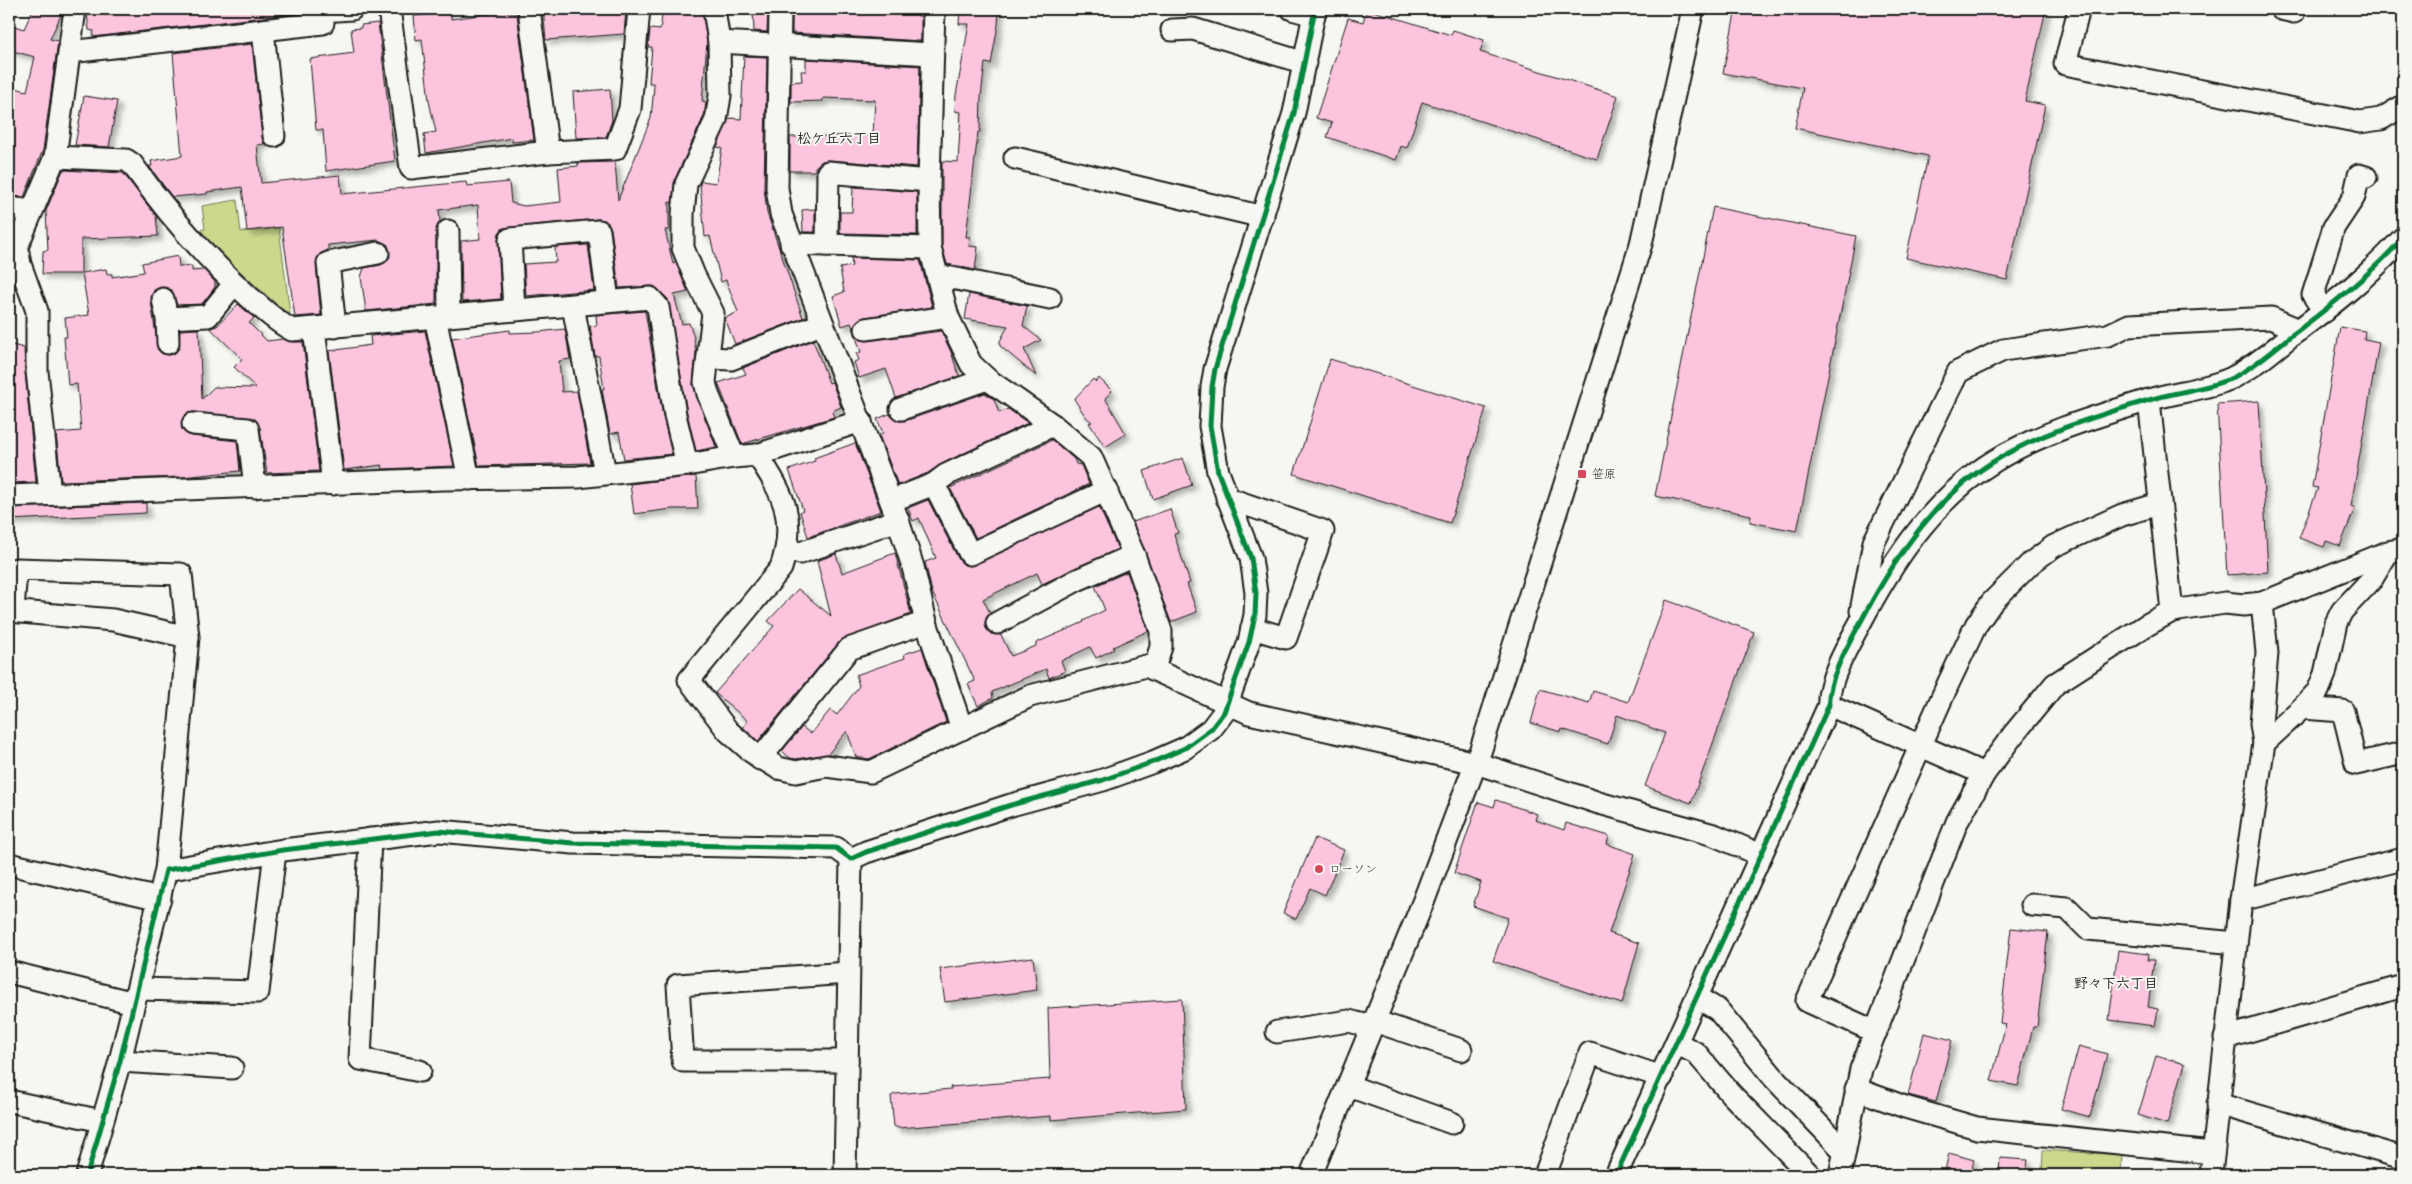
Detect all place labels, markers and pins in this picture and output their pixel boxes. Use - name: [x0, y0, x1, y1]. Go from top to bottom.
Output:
- place label: 笹原: [1592, 467, 1616, 482]
- marker: 笹原: [1576, 468, 1588, 480]
- place label: ローソン: [1329, 862, 1377, 877]
- marker: ローソン: [1313, 863, 1325, 875]

